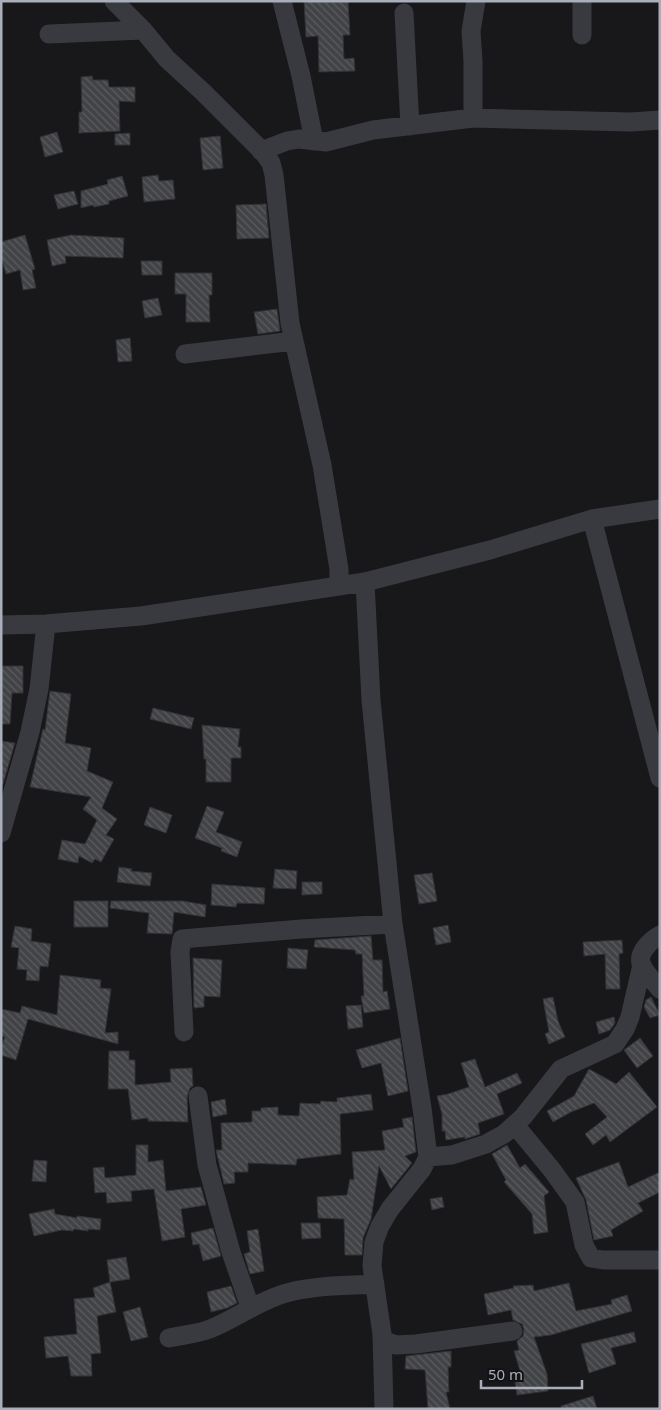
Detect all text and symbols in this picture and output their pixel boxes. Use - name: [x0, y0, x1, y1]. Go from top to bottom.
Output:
- scale bar: [481, 1358, 582, 1390]
- text: 50 m: [488, 1364, 523, 1384]

